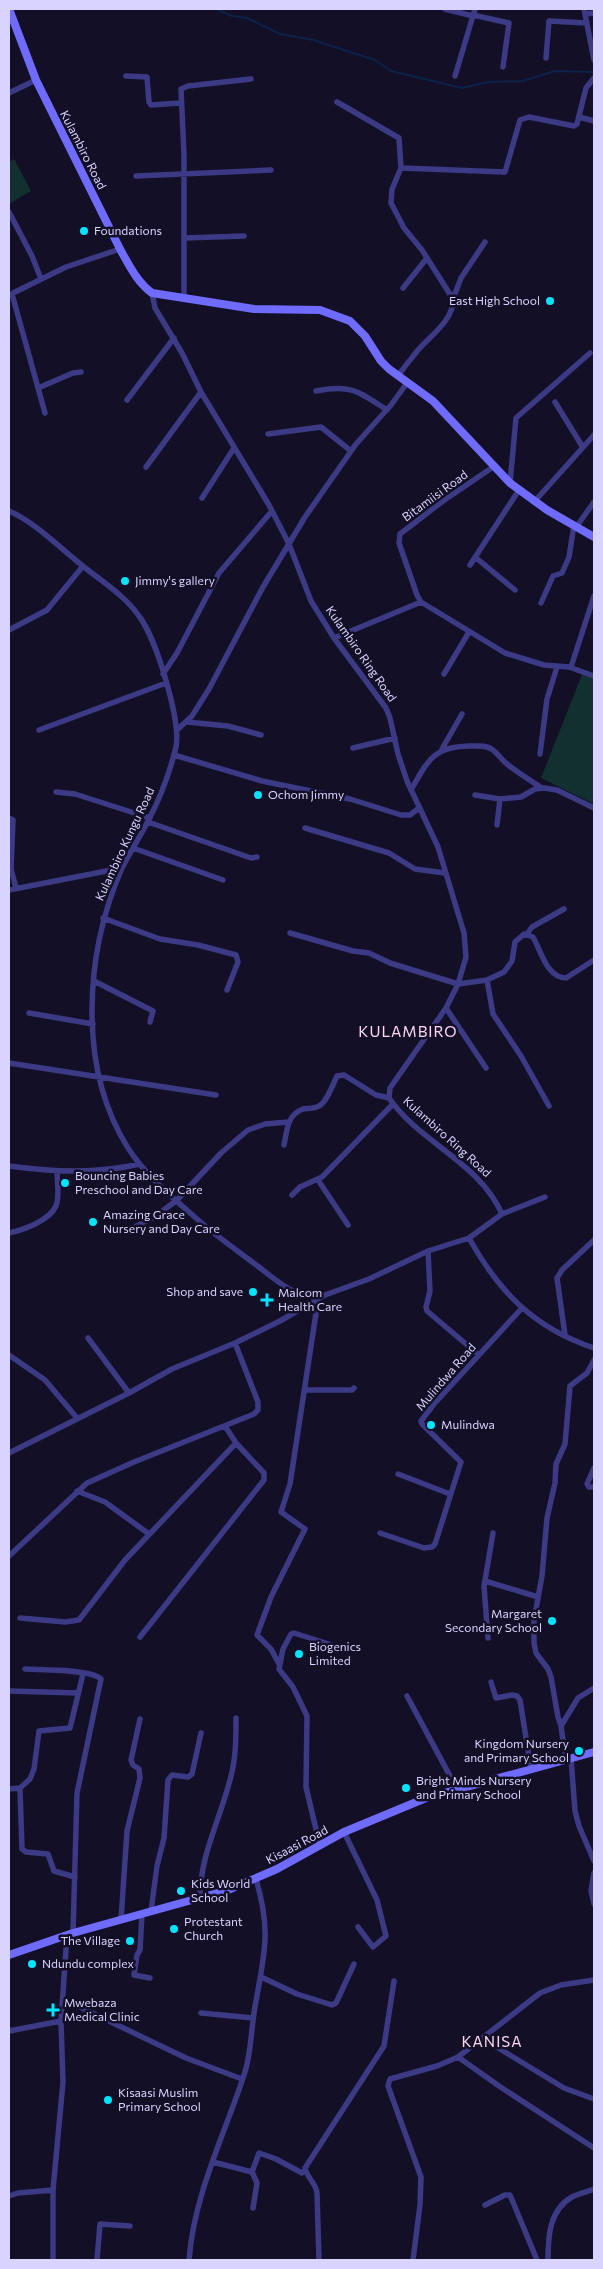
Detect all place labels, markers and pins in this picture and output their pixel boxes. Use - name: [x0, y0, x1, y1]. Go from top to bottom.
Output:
- place label: Foundations: [94, 223, 162, 237]
- marker: Foundations: [78, 225, 90, 237]
- place label: East High School: [449, 293, 540, 307]
- marker: East High School: [544, 295, 556, 307]
- place label: Jimmy's gallery: [135, 573, 215, 588]
- marker: Jimmy's gallery: [119, 575, 131, 587]
- place label: Ochom Jimmy: [268, 787, 344, 802]
- marker: Ochom Jimmy: [252, 789, 264, 801]
- place label: Bouncing Babies Preschool and Day Care: [75, 1168, 203, 1196]
- marker: Bouncing Babies Preschool and Day Care: [59, 1177, 71, 1189]
- place label: Amazing Grace Nursery and Day Care: [103, 1207, 220, 1235]
- marker: Amazing Grace Nursery and Day Care: [87, 1216, 99, 1228]
- place label: Shop and save: [166, 1284, 243, 1298]
- place label: Malcom Health Care: [278, 1285, 342, 1313]
- marker: Shop and save: [247, 1286, 259, 1298]
- marker: Malcom Health Care: [260, 1293, 274, 1307]
- place label: Mulindwa: [441, 1417, 495, 1431]
- marker: Mulindwa: [425, 1419, 437, 1431]
- place label: Margaret Secondary School: [445, 1606, 542, 1634]
- marker: Margaret Secondary School: [546, 1615, 558, 1627]
- place label: Biogenics Limited: [309, 1639, 361, 1667]
- marker: Biogenics Limited: [293, 1648, 305, 1660]
- place label: Kingdom Nursery and Primary School: [464, 1736, 569, 1764]
- marker: Kingdom Nursery and Primary School: [573, 1745, 585, 1757]
- place label: Bright Minds Nursery and Primary School: [416, 1773, 532, 1801]
- marker: Bright Minds Nursery and Primary School: [400, 1782, 412, 1794]
- place label: Kids World School: [191, 1876, 250, 1904]
- marker: Kids World School: [175, 1885, 187, 1897]
- place label: Protestant Church: [184, 1914, 243, 1942]
- marker: Protestant Church: [168, 1923, 180, 1935]
- place label: The Village: [60, 1933, 120, 1947]
- marker: The Village: [124, 1935, 136, 1947]
- place label: Ndundu complex: [42, 1956, 135, 1970]
- marker: Ndundu complex: [26, 1958, 38, 1970]
- place label: Mwebaza Medical Clinic: [64, 1995, 140, 2023]
- marker: Mwebaza Medical Clinic: [46, 2003, 60, 2017]
- place label: Kisaasi Muslim Primary School: [118, 2085, 201, 2113]
- marker: Kisaasi Muslim Primary School: [102, 2094, 114, 2106]

